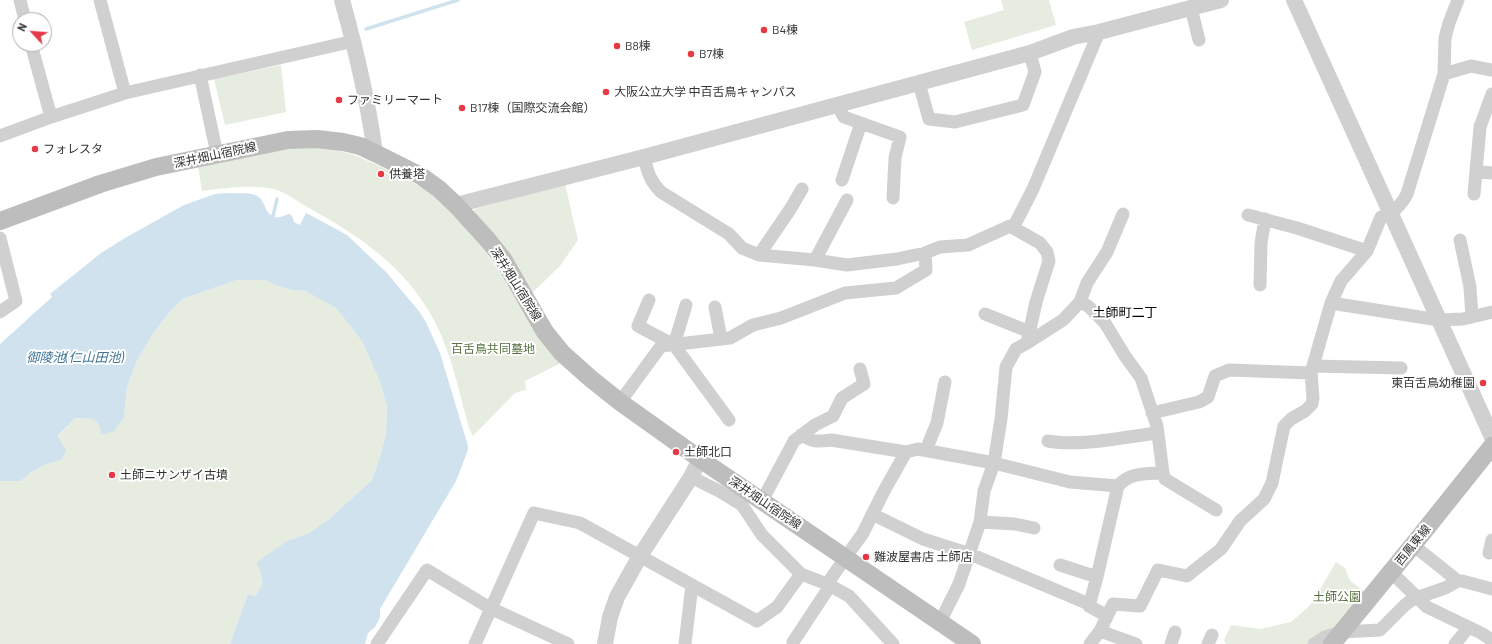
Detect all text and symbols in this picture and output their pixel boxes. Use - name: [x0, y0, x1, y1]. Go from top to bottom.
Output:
- north arrow: [12, 12, 52, 52]
- text: N: [14, 21, 29, 33]
- place label: B4棟: [772, 23, 798, 37]
- marker: B4棟: [759, 25, 769, 35]
- place label: B8棟: [625, 39, 651, 53]
- marker: B8棟: [612, 41, 622, 51]
- place label: B7棟: [699, 47, 724, 61]
- marker: B7棟: [686, 49, 696, 59]
- place label: 大阪公立大学 中百舌鳥キャンパス: [614, 85, 796, 99]
- marker: 大阪公立大学 中百舌鳥キャンパス: [601, 87, 611, 97]
- place label: ファミリーマート: [347, 93, 443, 107]
- marker: ファミリーマート: [334, 95, 344, 105]
- place label: B17棟（国際交流会館）: [470, 101, 595, 115]
- marker: B17棟（国際交流会館）: [457, 103, 467, 113]
- street label: 深井畑山宿院線: [172, 139, 258, 171]
- place label: フォレスタ: [43, 142, 103, 156]
- marker: フォレスタ: [30, 144, 40, 154]
- place label: 供養塔: [389, 167, 425, 181]
- marker: 供養塔: [376, 169, 386, 179]
- street label: 深井畑山宿院線: [488, 245, 544, 323]
- district label: 土師町二丁: [1093, 305, 1157, 321]
- park label: 百舌鳥共同墓地: [451, 342, 535, 356]
- water label: 御陵池(仁山田池): [26, 350, 124, 366]
- place label: 東百舌鳥幼稚園: [1391, 376, 1475, 390]
- marker: 東百舌鳥幼稚園: [1478, 378, 1488, 388]
- place label: 土師北口: [684, 445, 732, 459]
- marker: 土師北口: [671, 447, 681, 457]
- place label: 土師ニサンザイ古墳: [120, 468, 228, 482]
- marker: 土師ニサンザイ古墳: [107, 470, 117, 480]
- street label: 深井畑山宿院線: [726, 474, 804, 532]
- street label: 西鳳東線: [1392, 522, 1434, 568]
- place label: 難波屋書店 土師店: [874, 550, 972, 564]
- marker: 難波屋書店 土師店: [861, 552, 871, 562]
- park label: 土師公園: [1313, 590, 1361, 604]

